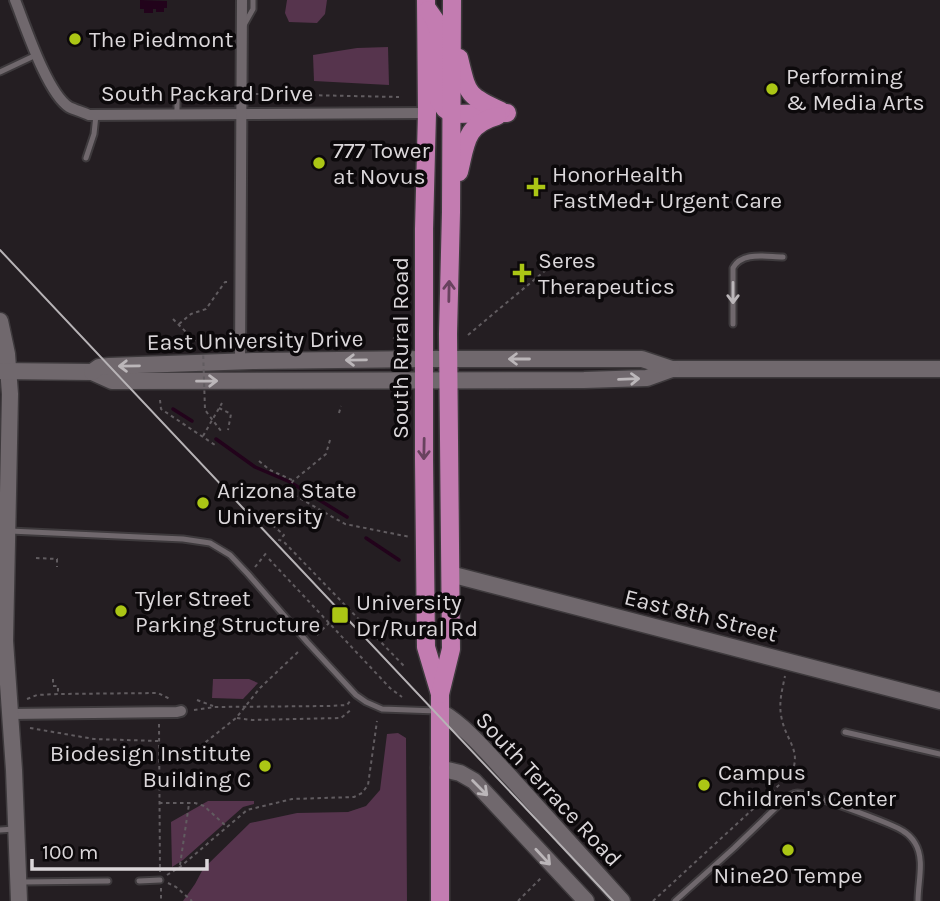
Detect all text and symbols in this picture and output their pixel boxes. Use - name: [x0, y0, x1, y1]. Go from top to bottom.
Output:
- place label: The Piedmont: [89, 26, 234, 53]
- marker: The Piedmont: [67, 31, 83, 47]
- place label: Performing & Media Arts: [786, 63, 925, 116]
- street label: South Packard Drive: [101, 80, 313, 107]
- marker: Performing & Media Arts: [764, 81, 780, 97]
- place label: 777 Tower at Novus: [333, 137, 431, 190]
- marker: 777 Tower at Novus: [311, 155, 327, 171]
- place label: HonorHealth FastMed+ Urgent Care: [552, 161, 782, 214]
- marker: HonorHealth FastMed+ Urgent Care: [526, 177, 546, 197]
- place label: Seres Therapeutics: [538, 247, 675, 300]
- street label: South Rural Road: [387, 257, 414, 439]
- marker: Seres Therapeutics: [512, 263, 532, 283]
- one-way arrow: [442, 280, 456, 303]
- one-way arrow: [726, 281, 740, 304]
- street label: East University Drive: [146, 325, 364, 356]
- one-way arrow: [508, 352, 531, 366]
- one-way arrow: [345, 353, 368, 367]
- one-way arrow: [117, 359, 140, 372]
- one-way arrow: [617, 372, 640, 386]
- one-way arrow: [195, 374, 218, 388]
- one-way arrow: [418, 437, 431, 460]
- place label: Arizona State University: [217, 477, 357, 530]
- marker: Arizona State University: [195, 495, 211, 511]
- street label: East 8th Street: [621, 583, 781, 648]
- place label: Tyler Street Parking Structure: [135, 585, 320, 638]
- place label: University Dr/Rural Rd: [356, 589, 478, 642]
- marker: Tyler Street Parking Structure: [113, 603, 129, 619]
- marker: University Dr/Rural Rd: [330, 605, 350, 625]
- street label: South Terrace Road: [470, 706, 627, 872]
- place label: Biodesign Institute Building C: [50, 740, 251, 793]
- marker: Biodesign Institute Building C: [257, 758, 273, 774]
- place label: Campus Children's Center: [718, 759, 897, 812]
- marker: Campus Children's Center: [696, 777, 712, 793]
- one-way arrow: [471, 779, 488, 796]
- scale bar: [32, 828, 206, 872]
- text: 100 m: [42, 840, 99, 864]
- marker: Nine20 Tempe: [780, 842, 796, 858]
- one-way arrow: [535, 848, 552, 865]
- place label: Nine20 Tempe: [713, 862, 863, 889]

